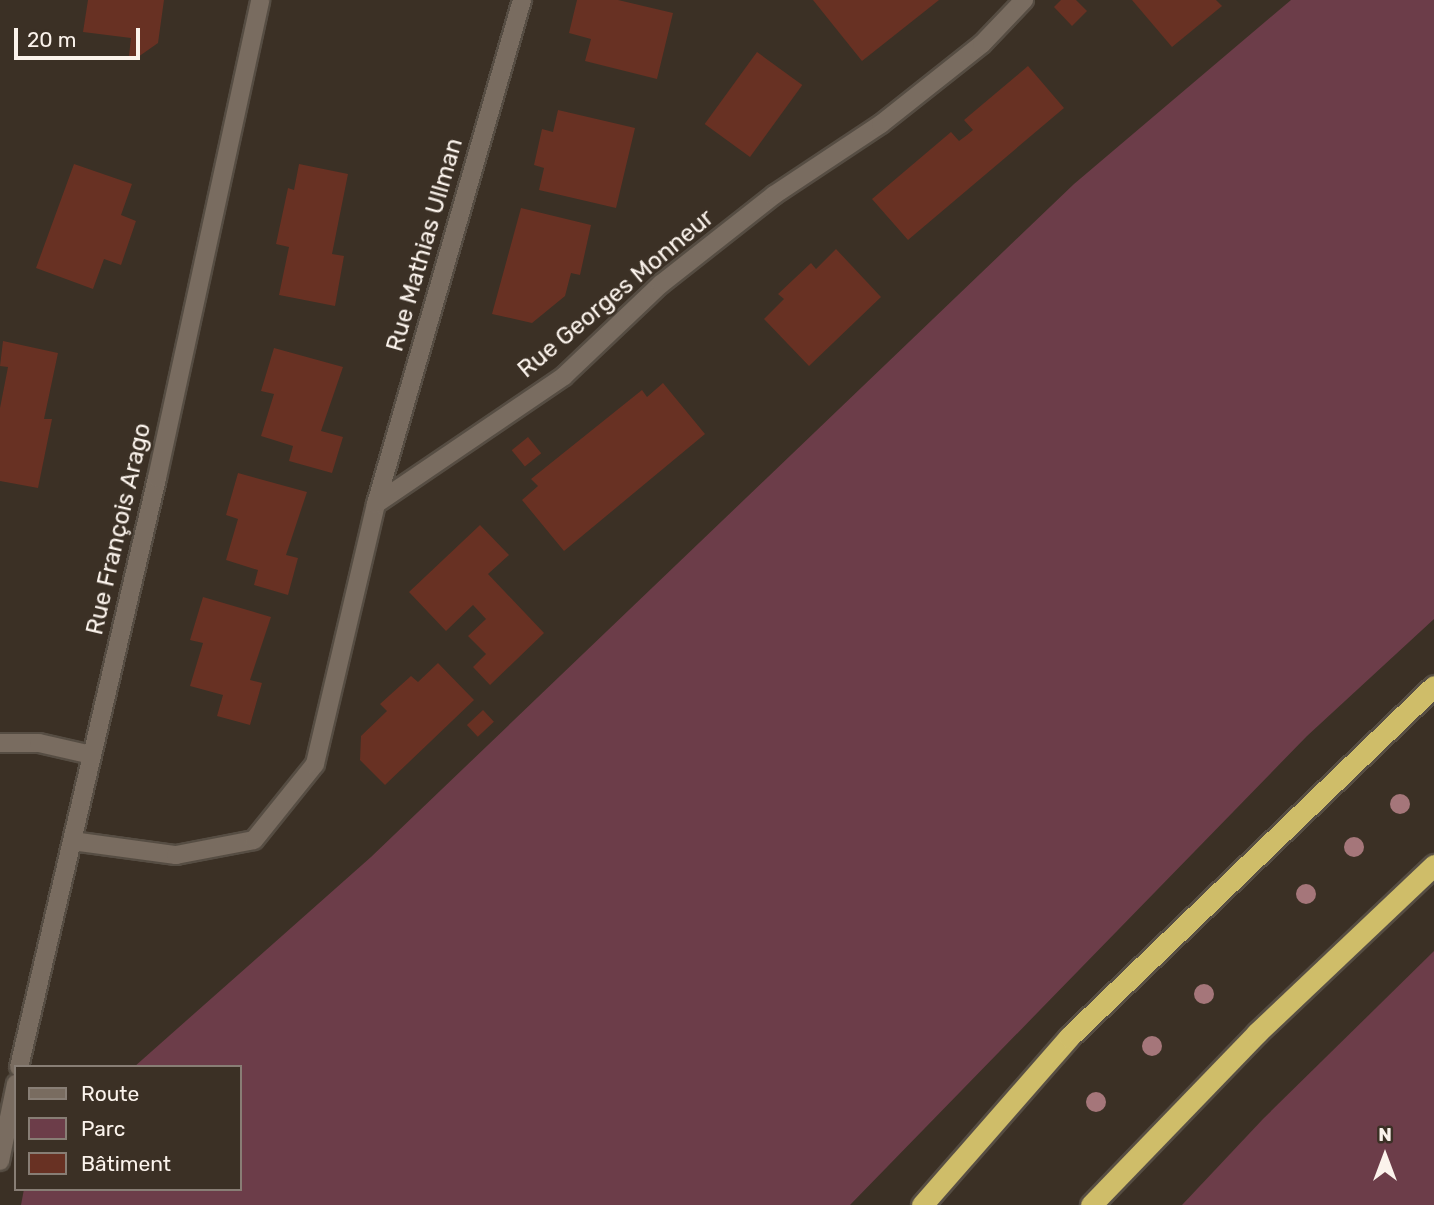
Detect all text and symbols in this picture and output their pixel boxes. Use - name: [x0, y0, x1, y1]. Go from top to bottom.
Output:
- scale bar: [18, 14, 144, 58]
- text: 20 m: [27, 27, 76, 52]
- street label: Rue Mathias Ullman: [381, 135, 469, 355]
- street label: Rue Georges Monneur: [512, 204, 720, 384]
- street label: Rue François Arago: [81, 420, 157, 638]
- legend: [14, 1065, 242, 1191]
- text: Route: [81, 1081, 139, 1106]
- text: Parc: [81, 1116, 125, 1141]
- north arrow: [1350, 1121, 1420, 1191]
- text: N: [1378, 1123, 1392, 1146]
- text: Bâtiment: [81, 1151, 171, 1176]

